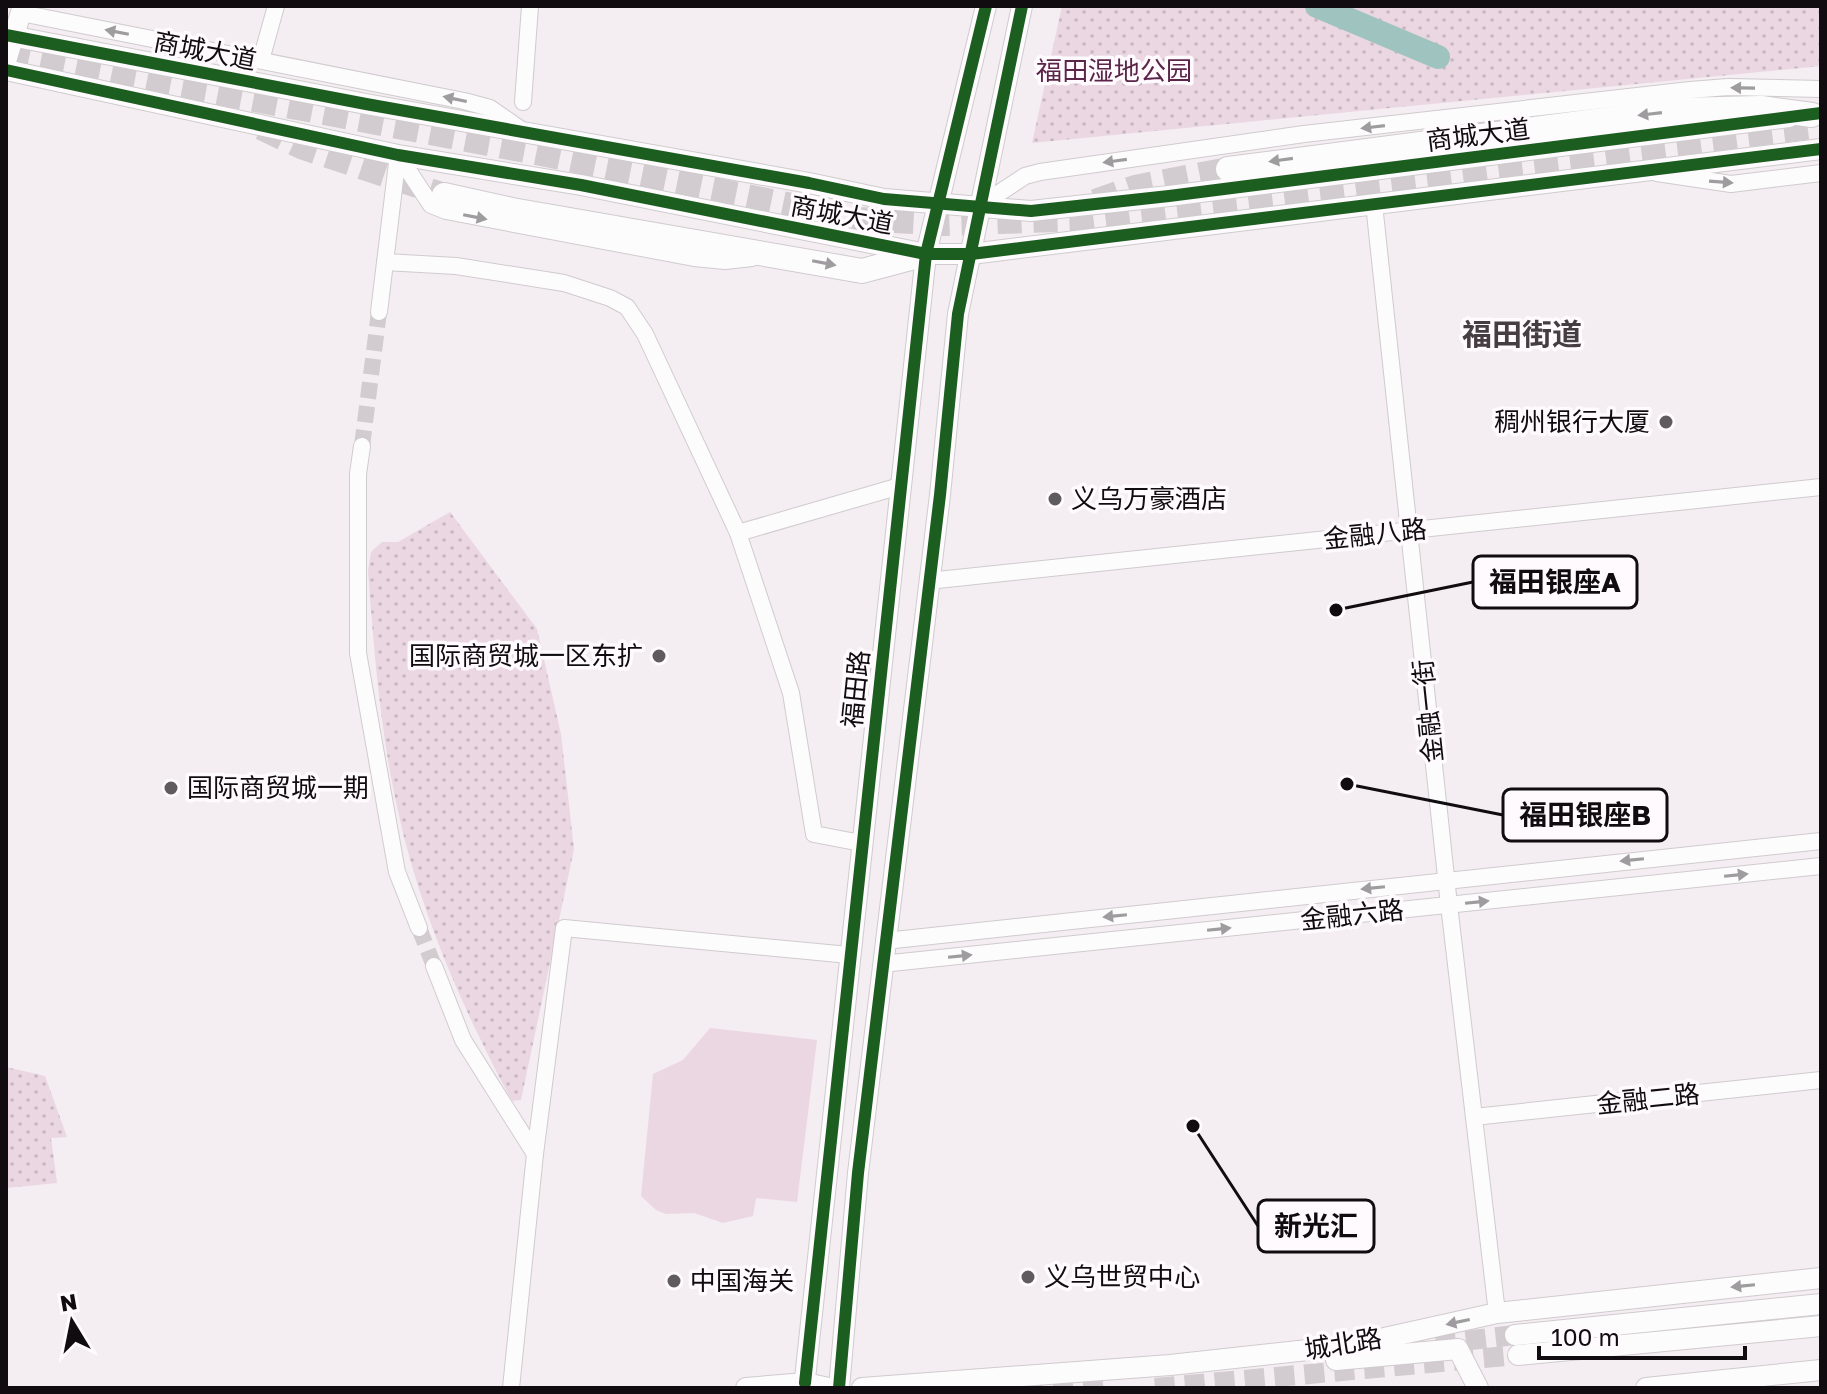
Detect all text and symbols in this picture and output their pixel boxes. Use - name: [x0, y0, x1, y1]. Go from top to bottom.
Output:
- one-way arrow: [105, 25, 130, 38]
- street label: 商城大道: [151, 25, 259, 76]
- park label: 福田湿地公园: [1036, 55, 1192, 86]
- one-way arrow: [1730, 81, 1755, 94]
- one-way arrow: [442, 92, 467, 105]
- one-way arrow: [1638, 107, 1663, 120]
- street label: 商城大道: [1424, 113, 1531, 156]
- one-way arrow: [1360, 120, 1385, 133]
- one-way arrow: [1269, 154, 1294, 167]
- one-way arrow: [1103, 155, 1128, 168]
- one-way arrow: [1709, 176, 1734, 189]
- street label: 商城大道: [788, 189, 896, 240]
- one-way arrow: [463, 211, 488, 224]
- one-way arrow: [812, 258, 837, 270]
- district label: 福田街道: [1462, 316, 1582, 352]
- place label: 稠州银行大厦: [1494, 406, 1650, 437]
- marker: 稠州银行大厦: [1657, 413, 1675, 431]
- place label: 义乌万豪酒店: [1071, 483, 1227, 514]
- marker: 义乌万豪酒店: [1046, 490, 1064, 508]
- street label: 金融八路: [1322, 513, 1428, 554]
- callout: 福田银座A: [1473, 556, 1637, 608]
- text: 福田银座A: [1489, 565, 1621, 598]
- place label: 国际商贸城一区东扩: [409, 640, 643, 671]
- marker: 国际商贸城一区东扩: [650, 647, 668, 665]
- street label: 福田路: [836, 649, 875, 729]
- street label: 金融一街: [1407, 658, 1448, 764]
- place label: 国际商贸城一期: [187, 772, 369, 803]
- marker: 国际商贸城一期: [162, 779, 180, 797]
- callout: 福田银座B: [1503, 789, 1667, 841]
- text: 福田银座B: [1519, 798, 1651, 831]
- one-way arrow: [1619, 854, 1644, 867]
- one-way arrow: [1724, 868, 1749, 881]
- one-way arrow: [1361, 881, 1386, 894]
- street label: 金融六路: [1299, 894, 1405, 935]
- one-way arrow: [1465, 896, 1490, 909]
- one-way arrow: [1102, 909, 1127, 922]
- one-way arrow: [1207, 922, 1232, 935]
- one-way arrow: [948, 949, 973, 962]
- street label: 金融二路: [1595, 1078, 1701, 1119]
- callout: 新光汇: [1258, 1200, 1374, 1252]
- text: 新光汇: [1274, 1209, 1358, 1242]
- place label: 义乌世贸中心: [1044, 1261, 1200, 1292]
- place label: 中国海关: [690, 1265, 794, 1296]
- marker: 义乌世贸中心: [1019, 1268, 1037, 1286]
- marker: 中国海关: [665, 1272, 683, 1290]
- one-way arrow: [1730, 1280, 1755, 1293]
- north arrow: [32, 1282, 112, 1362]
- text: N: [58, 1287, 79, 1317]
- scale bar: [1539, 1310, 1745, 1360]
- one-way arrow: [1445, 1316, 1470, 1329]
- street label: 城北路: [1302, 1322, 1384, 1365]
- text: 100 m: [1551, 1322, 1620, 1351]

